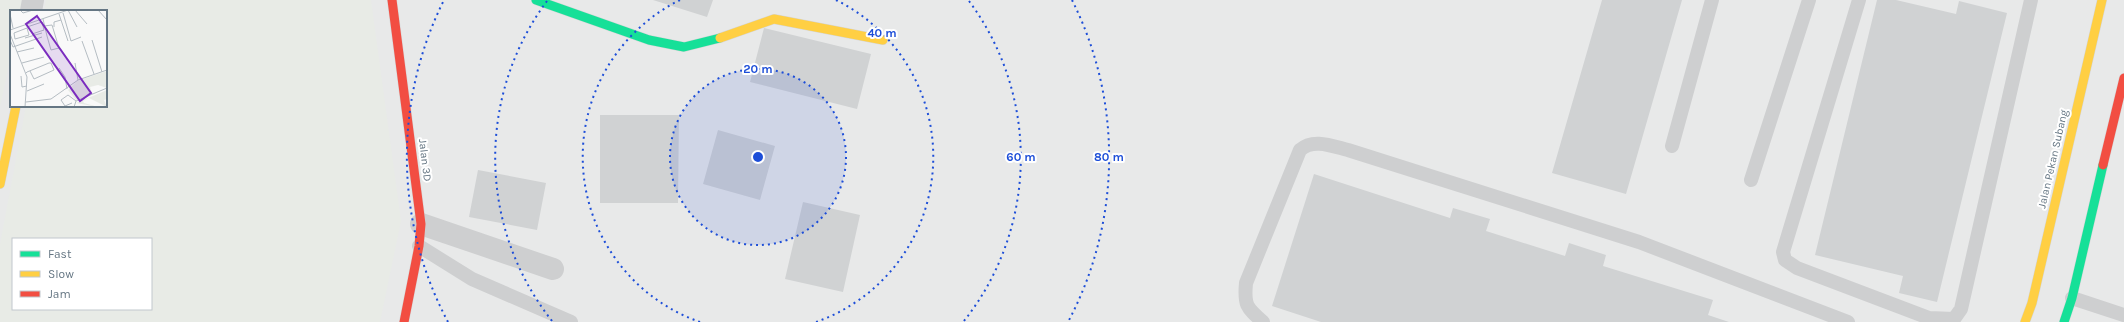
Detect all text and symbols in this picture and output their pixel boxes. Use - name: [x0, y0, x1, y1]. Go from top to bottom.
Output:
- inset map: [10, 10, 107, 107]
- text: 40 m: [867, 26, 897, 40]
- text: 20 m: [743, 62, 773, 76]
- street label: Jalan Pekan Subang: [2035, 108, 2071, 210]
- street label: Jalan 3D: [416, 138, 434, 182]
- centre of rings: [751, 150, 765, 164]
- text: 60 m: [1006, 150, 1036, 164]
- text: 80 m: [1094, 150, 1124, 164]
- legend: [12, 238, 152, 310]
- text: Fast: [48, 247, 72, 261]
- text: Slow: [48, 267, 74, 281]
- text: Jam: [48, 287, 71, 301]

